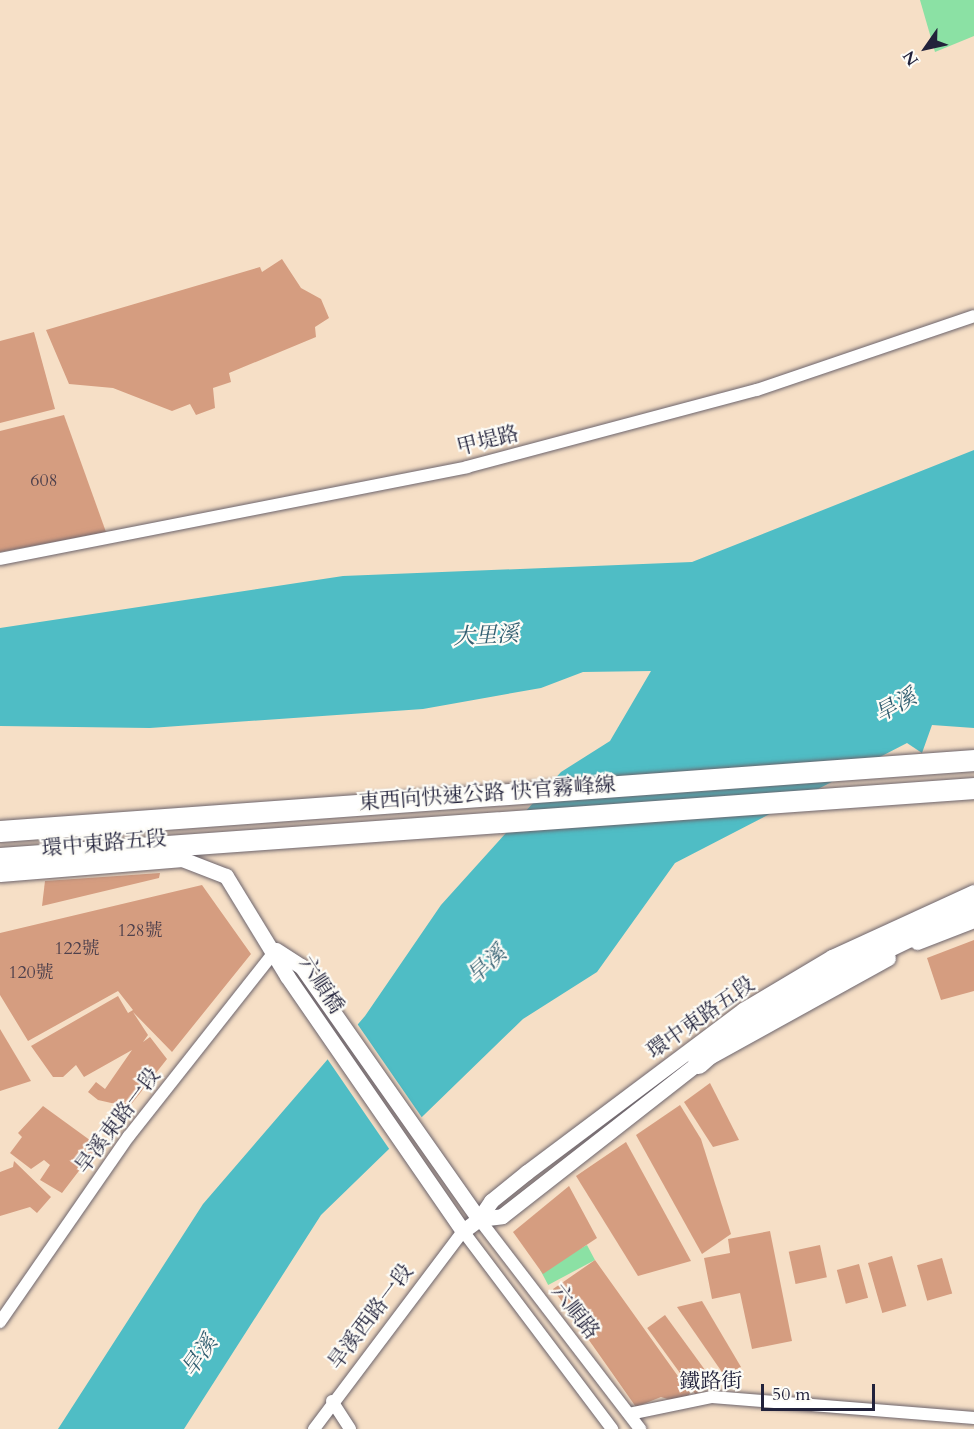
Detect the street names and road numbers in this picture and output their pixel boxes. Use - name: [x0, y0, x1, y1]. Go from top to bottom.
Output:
- street label: 甲堤路: [454, 421, 522, 461]
- street label: 東西向快速公路 快官霧峰線: [358, 772, 616, 816]
- street label: 環中東路五段: [40, 826, 168, 862]
- street label: 六順橋: [293, 952, 349, 1018]
- street label: 環中東路五段: [642, 972, 760, 1064]
- street label: 旱溪東路一段: [70, 1063, 166, 1179]
- street label: 旱溪西路一段: [323, 1259, 419, 1375]
- street label: 六順路: [546, 1279, 604, 1345]
- street label: 鐵路街: [679, 1369, 743, 1395]

